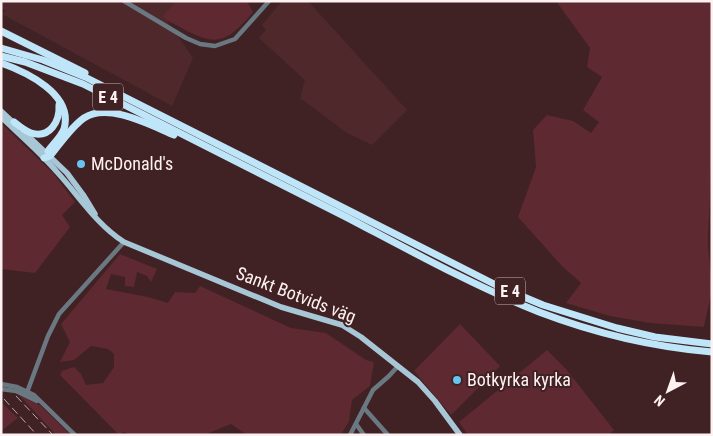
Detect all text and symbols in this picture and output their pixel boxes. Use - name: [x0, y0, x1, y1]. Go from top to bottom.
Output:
- road number: E 4: [93, 84, 123, 110]
- place label: McDonald's: [91, 153, 173, 174]
- marker: McDonald's: [75, 158, 87, 170]
- street label: Sankt Botvids väg: [233, 262, 359, 327]
- road number: E 4: [495, 278, 525, 304]
- north arrow: [643, 366, 693, 416]
- place label: Botkyrka kyrka: [467, 369, 571, 390]
- marker: Botkyrka kyrka: [451, 374, 463, 386]
- text: N: [651, 392, 668, 410]

